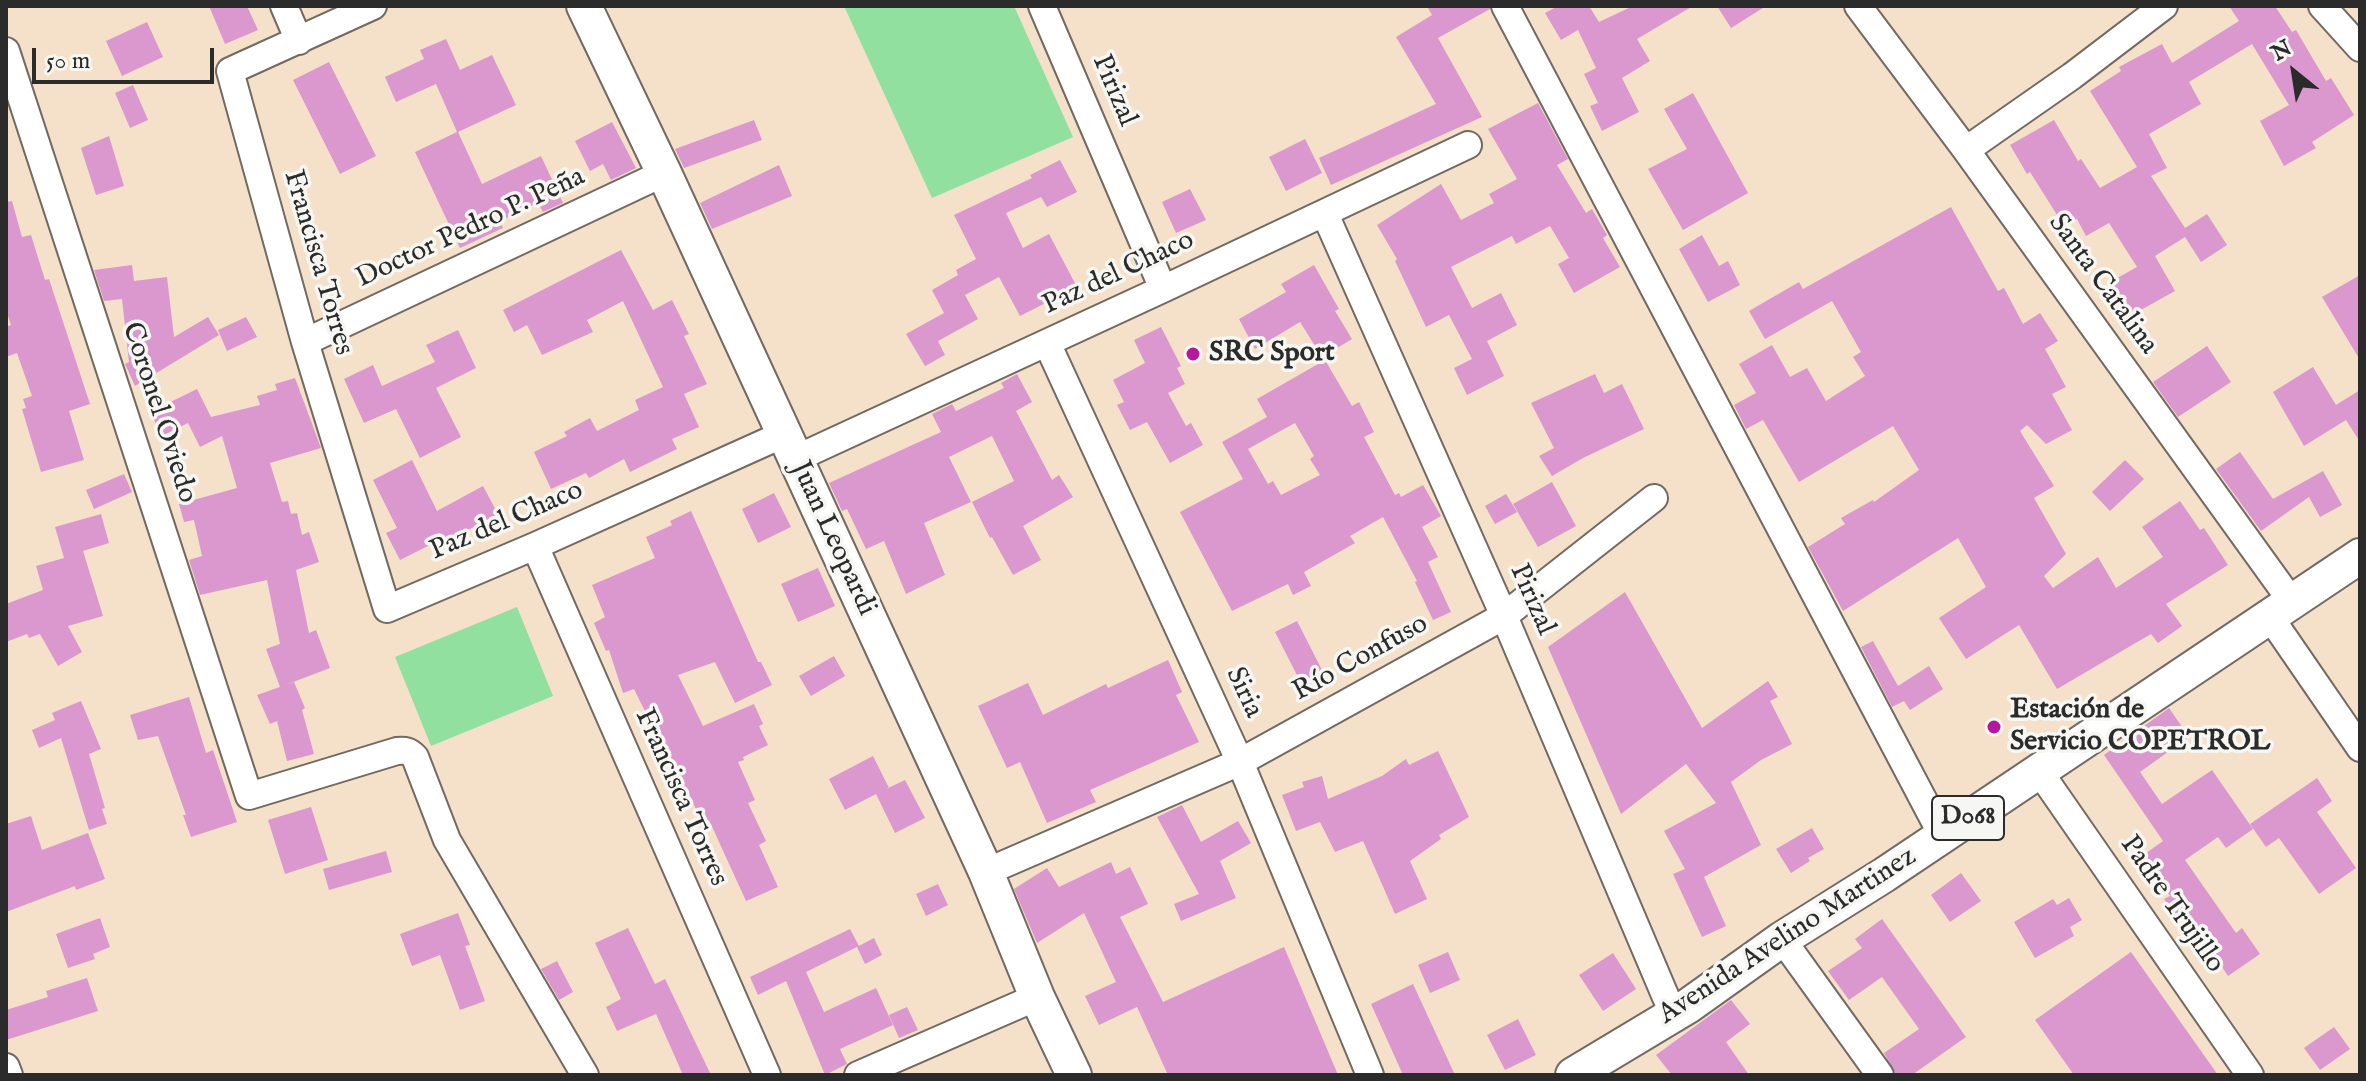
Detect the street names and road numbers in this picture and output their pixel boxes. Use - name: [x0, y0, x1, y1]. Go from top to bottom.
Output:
- street label: Pirizal: [1083, 50, 1143, 132]
- street label: Doctor Pedro P. Peña: [351, 161, 591, 297]
- street label: Francisca Torres: [275, 167, 359, 359]
- street label: Santa Catalina: [2040, 208, 2164, 362]
- street label: Paz del Chaco: [1038, 224, 1200, 324]
- street label: Coronel Oviedo: [113, 319, 203, 507]
- street label: Juan Leopardi: [782, 457, 882, 621]
- street label: Paz del Chaco: [425, 475, 589, 569]
- street label: Pirizal: [1501, 559, 1561, 641]
- street label: Río Confuso: [1288, 608, 1434, 710]
- street label: Siria: [1217, 662, 1269, 724]
- street label: Francisca Torres: [626, 704, 734, 892]
- road number: D068: [1932, 796, 2004, 840]
- street label: Padre Trujillo: [2111, 830, 2231, 980]
- street label: Avenida Avelino Martinez: [1653, 841, 1923, 1033]

